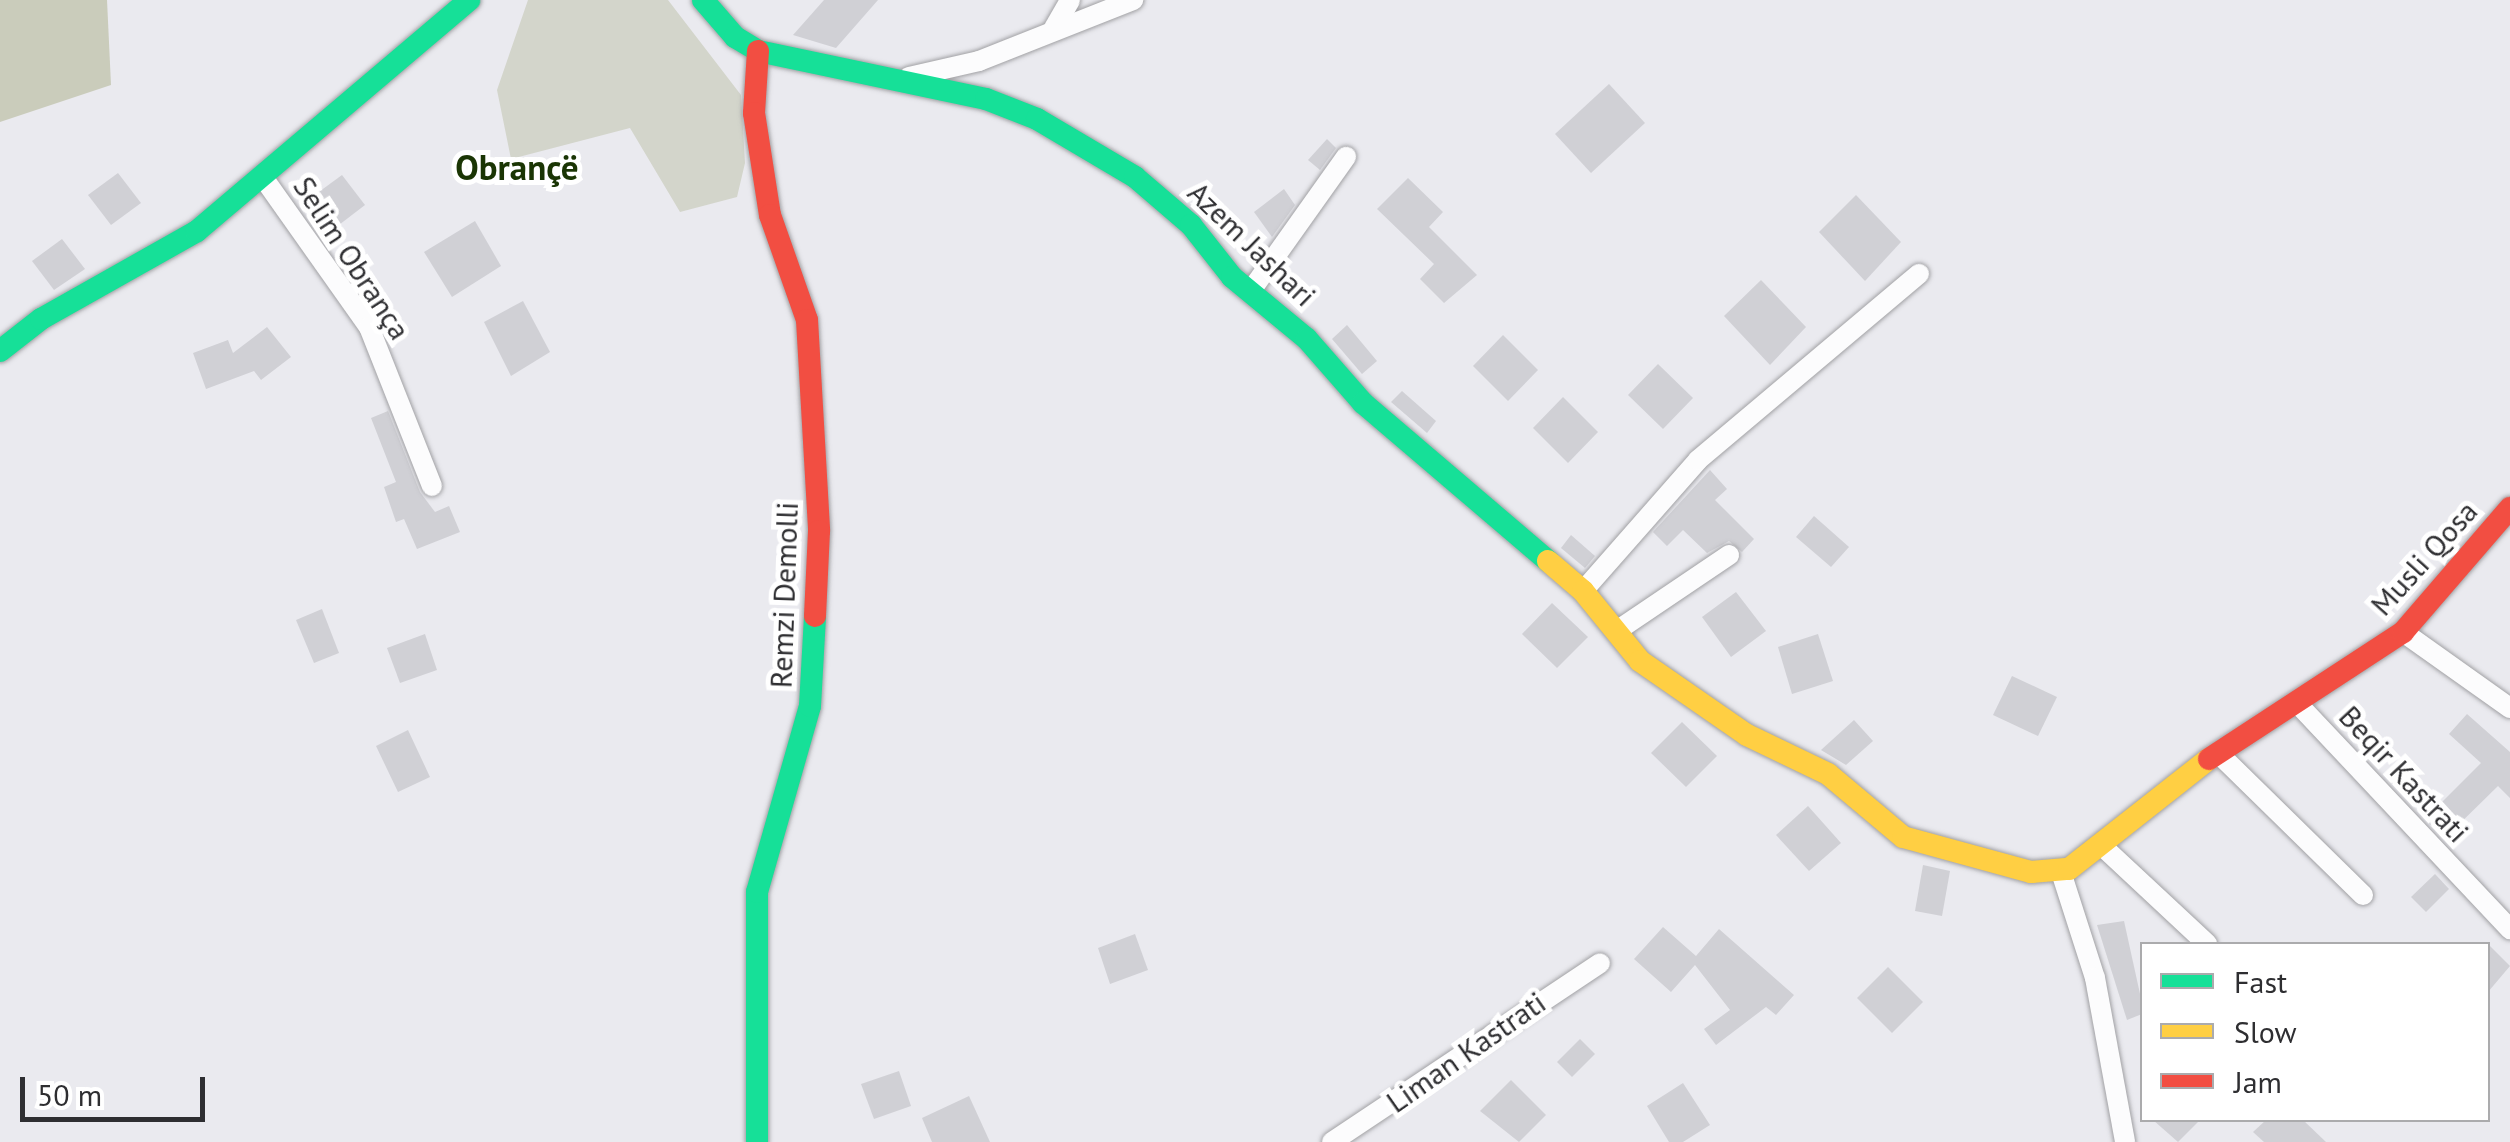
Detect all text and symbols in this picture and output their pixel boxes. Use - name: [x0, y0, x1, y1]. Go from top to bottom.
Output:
- district label: Obrançë: [455, 146, 579, 188]
- street label: Selim Obrança: [286, 170, 418, 346]
- street label: Azem Jashari: [1181, 174, 1323, 314]
- street label: Musli Qosa: [2363, 493, 2485, 623]
- street label: Remzi Demolli: [763, 501, 805, 689]
- street label: Beqir Kastrati: [2332, 698, 2476, 850]
- legend: [2140, 942, 2490, 1122]
- text: Fast: [2234, 962, 2287, 1001]
- street label: Liman Kastrati: [1380, 984, 1552, 1120]
- text: Slow: [2234, 1012, 2297, 1051]
- scale bar: [25, 1057, 210, 1119]
- text: Jam: [2234, 1062, 2282, 1101]
- text: 50 m: [37, 1075, 102, 1114]

